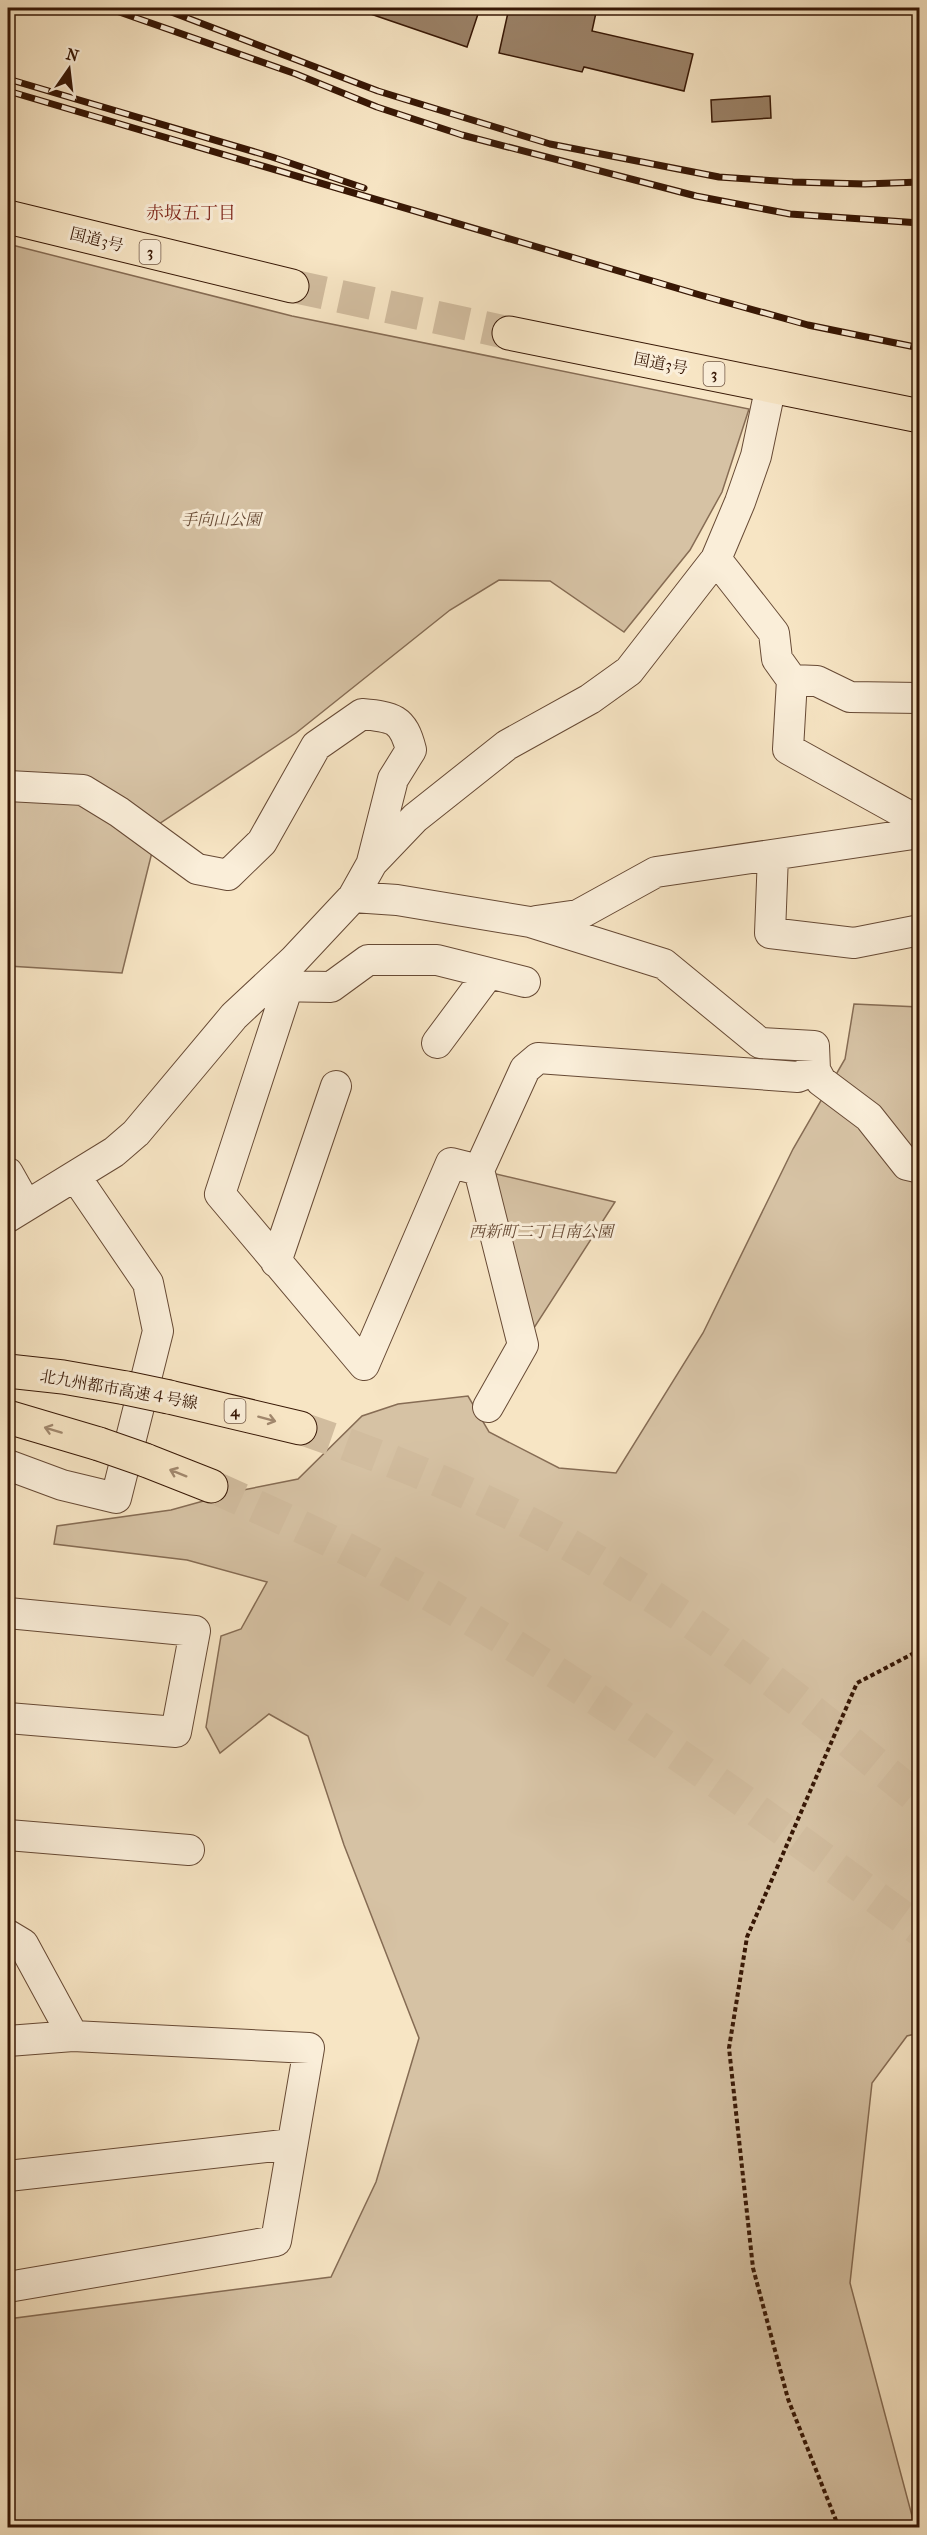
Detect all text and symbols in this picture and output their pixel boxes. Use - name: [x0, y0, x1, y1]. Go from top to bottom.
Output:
- north arrow: [39, 39, 99, 99]
- text: N: [64, 44, 82, 66]
- district label: 赤坂五丁目: [146, 203, 236, 224]
- street label: 国道3号: [68, 224, 126, 255]
- road number: 3: [140, 240, 160, 264]
- street label: 国道3号: [632, 349, 690, 378]
- road number: 3: [704, 362, 724, 386]
- park label: 手向山公園: [181, 510, 264, 529]
- park label: 西新町二丁目南公園: [469, 1222, 616, 1241]
- street label: 北九州都市高速４号線: [38, 1366, 199, 1413]
- road number: 4: [224, 1399, 246, 1423]
- one-way arrow: [257, 1414, 276, 1426]
- one-way arrow: [44, 1424, 63, 1435]
- one-way arrow: [170, 1467, 188, 1478]

